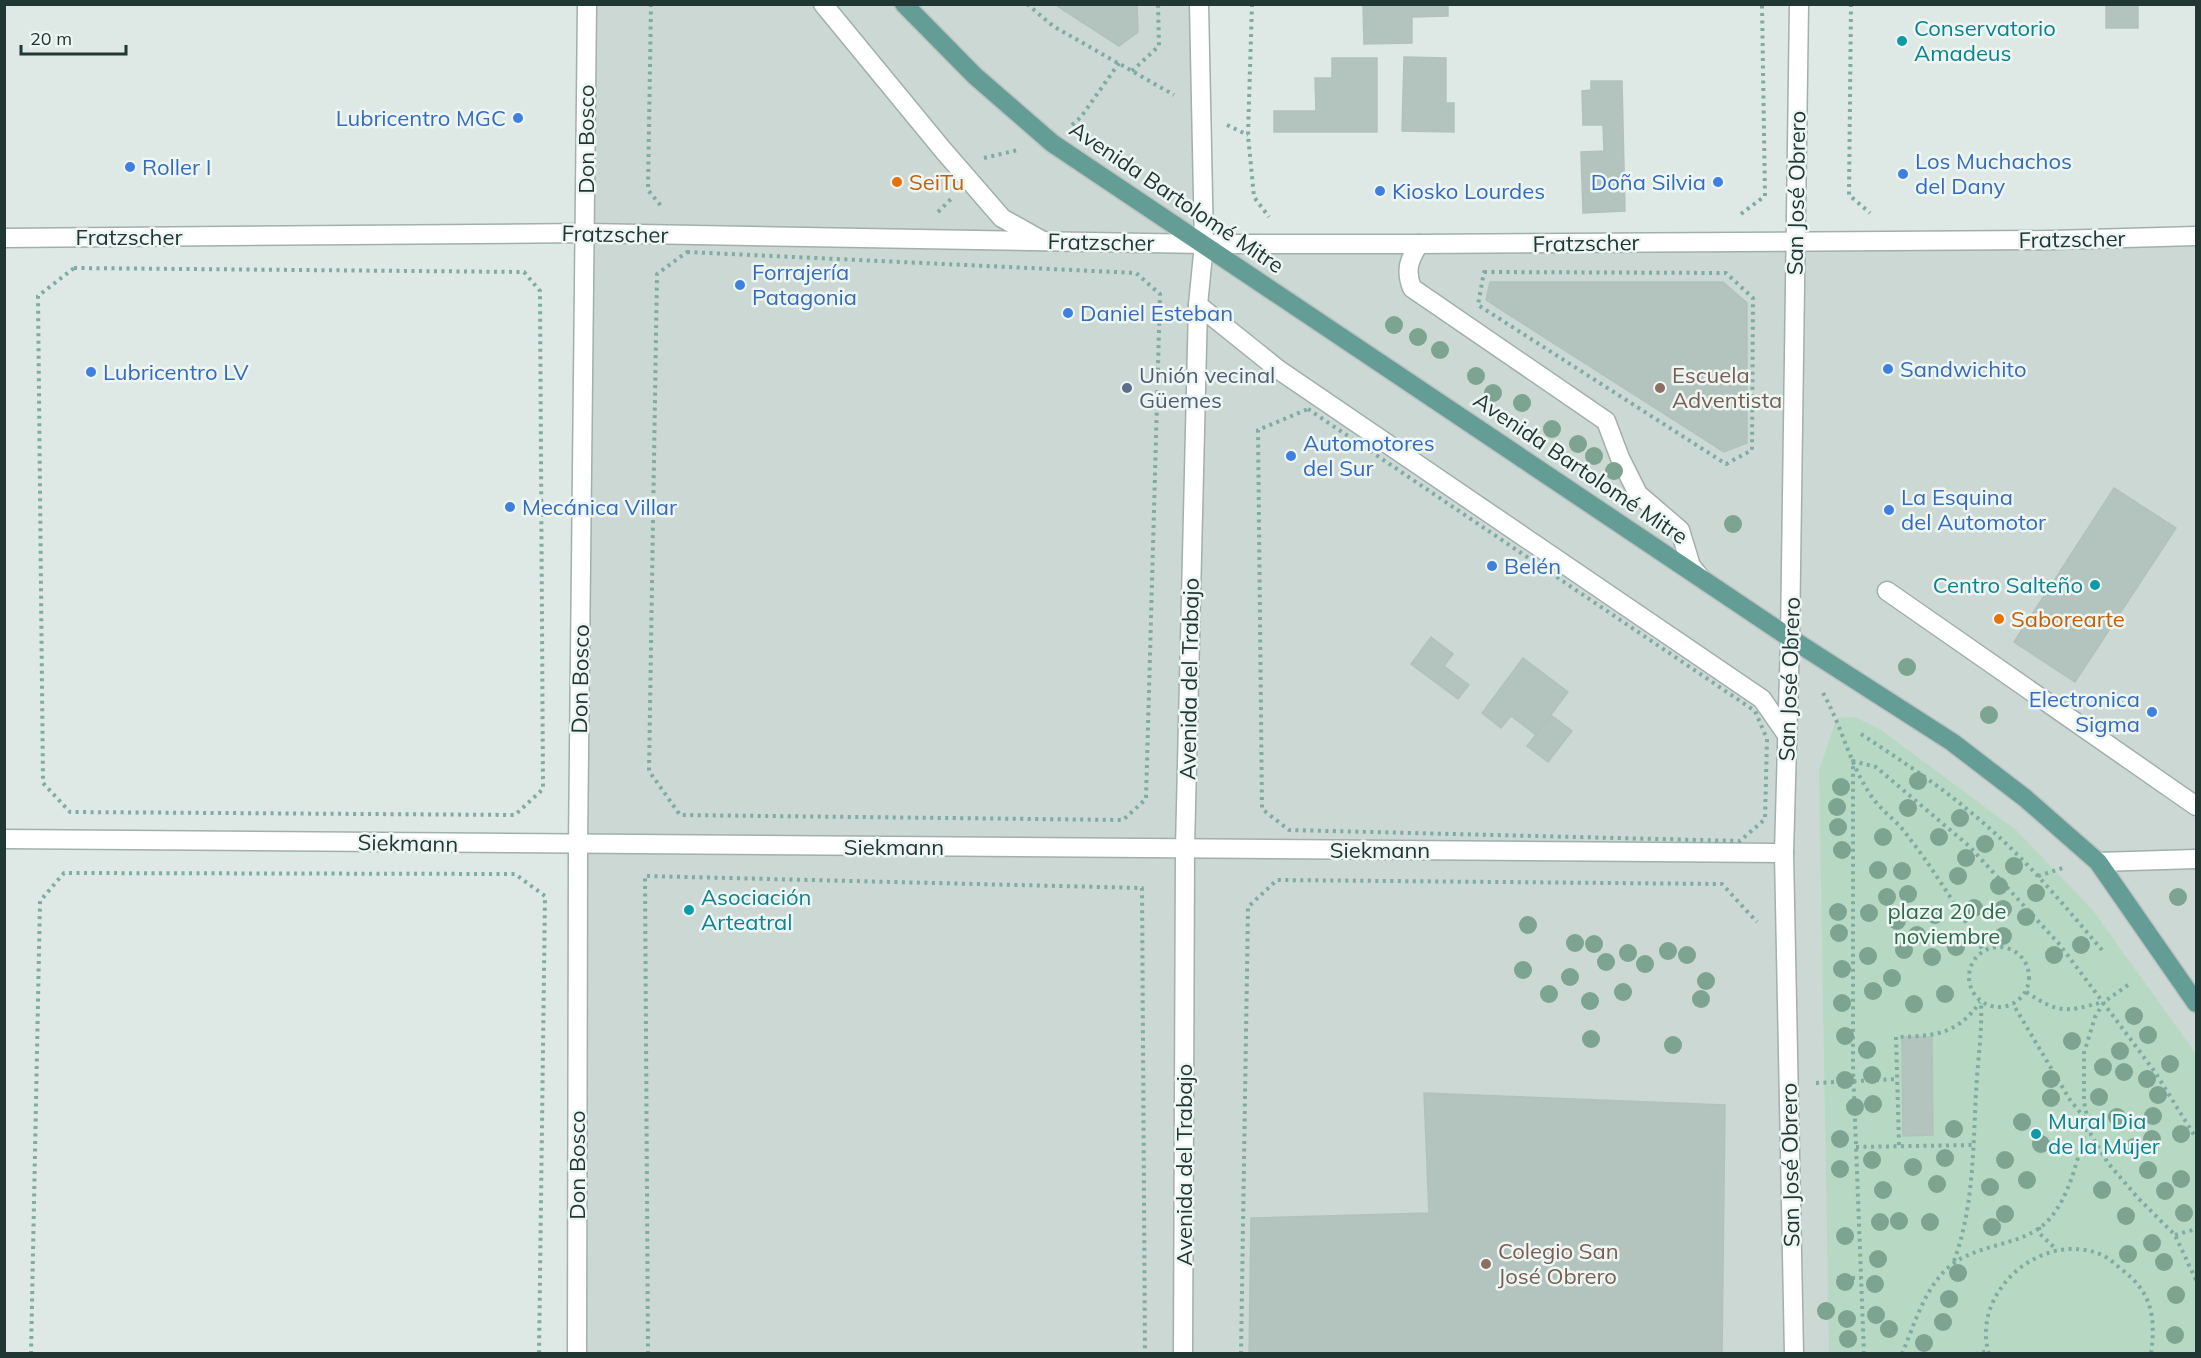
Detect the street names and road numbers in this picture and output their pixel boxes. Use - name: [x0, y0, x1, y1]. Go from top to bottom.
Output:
- street label: Don Bosco: [572, 84, 600, 194]
- street label: San José Obrero: [1781, 111, 1811, 275]
- street label: Avenida Bartolomé Mitre: [1064, 115, 1290, 279]
- street label: Fratzscher: [561, 219, 669, 249]
- street label: Fratzscher: [76, 223, 182, 251]
- street label: Fratzscher: [2018, 224, 2126, 254]
- street label: Fratzscher: [1047, 227, 1155, 257]
- street label: Fratzscher: [1532, 228, 1640, 258]
- street label: Avenida Bartolomé Mitre: [1468, 386, 1694, 550]
- street label: Avenida del Trabajo: [1173, 578, 1205, 780]
- street label: San José Obrero: [1772, 596, 1806, 762]
- street label: Don Bosco: [565, 624, 595, 734]
- street label: Siekmann: [357, 828, 459, 858]
- street label: Siekmann: [844, 833, 944, 861]
- street label: Siekmann: [1330, 836, 1430, 864]
- street label: Avenida del Trabajo: [1170, 1064, 1198, 1266]
- street label: San José Obrero: [1775, 1083, 1805, 1247]
- street label: Don Bosco: [563, 1110, 591, 1220]

